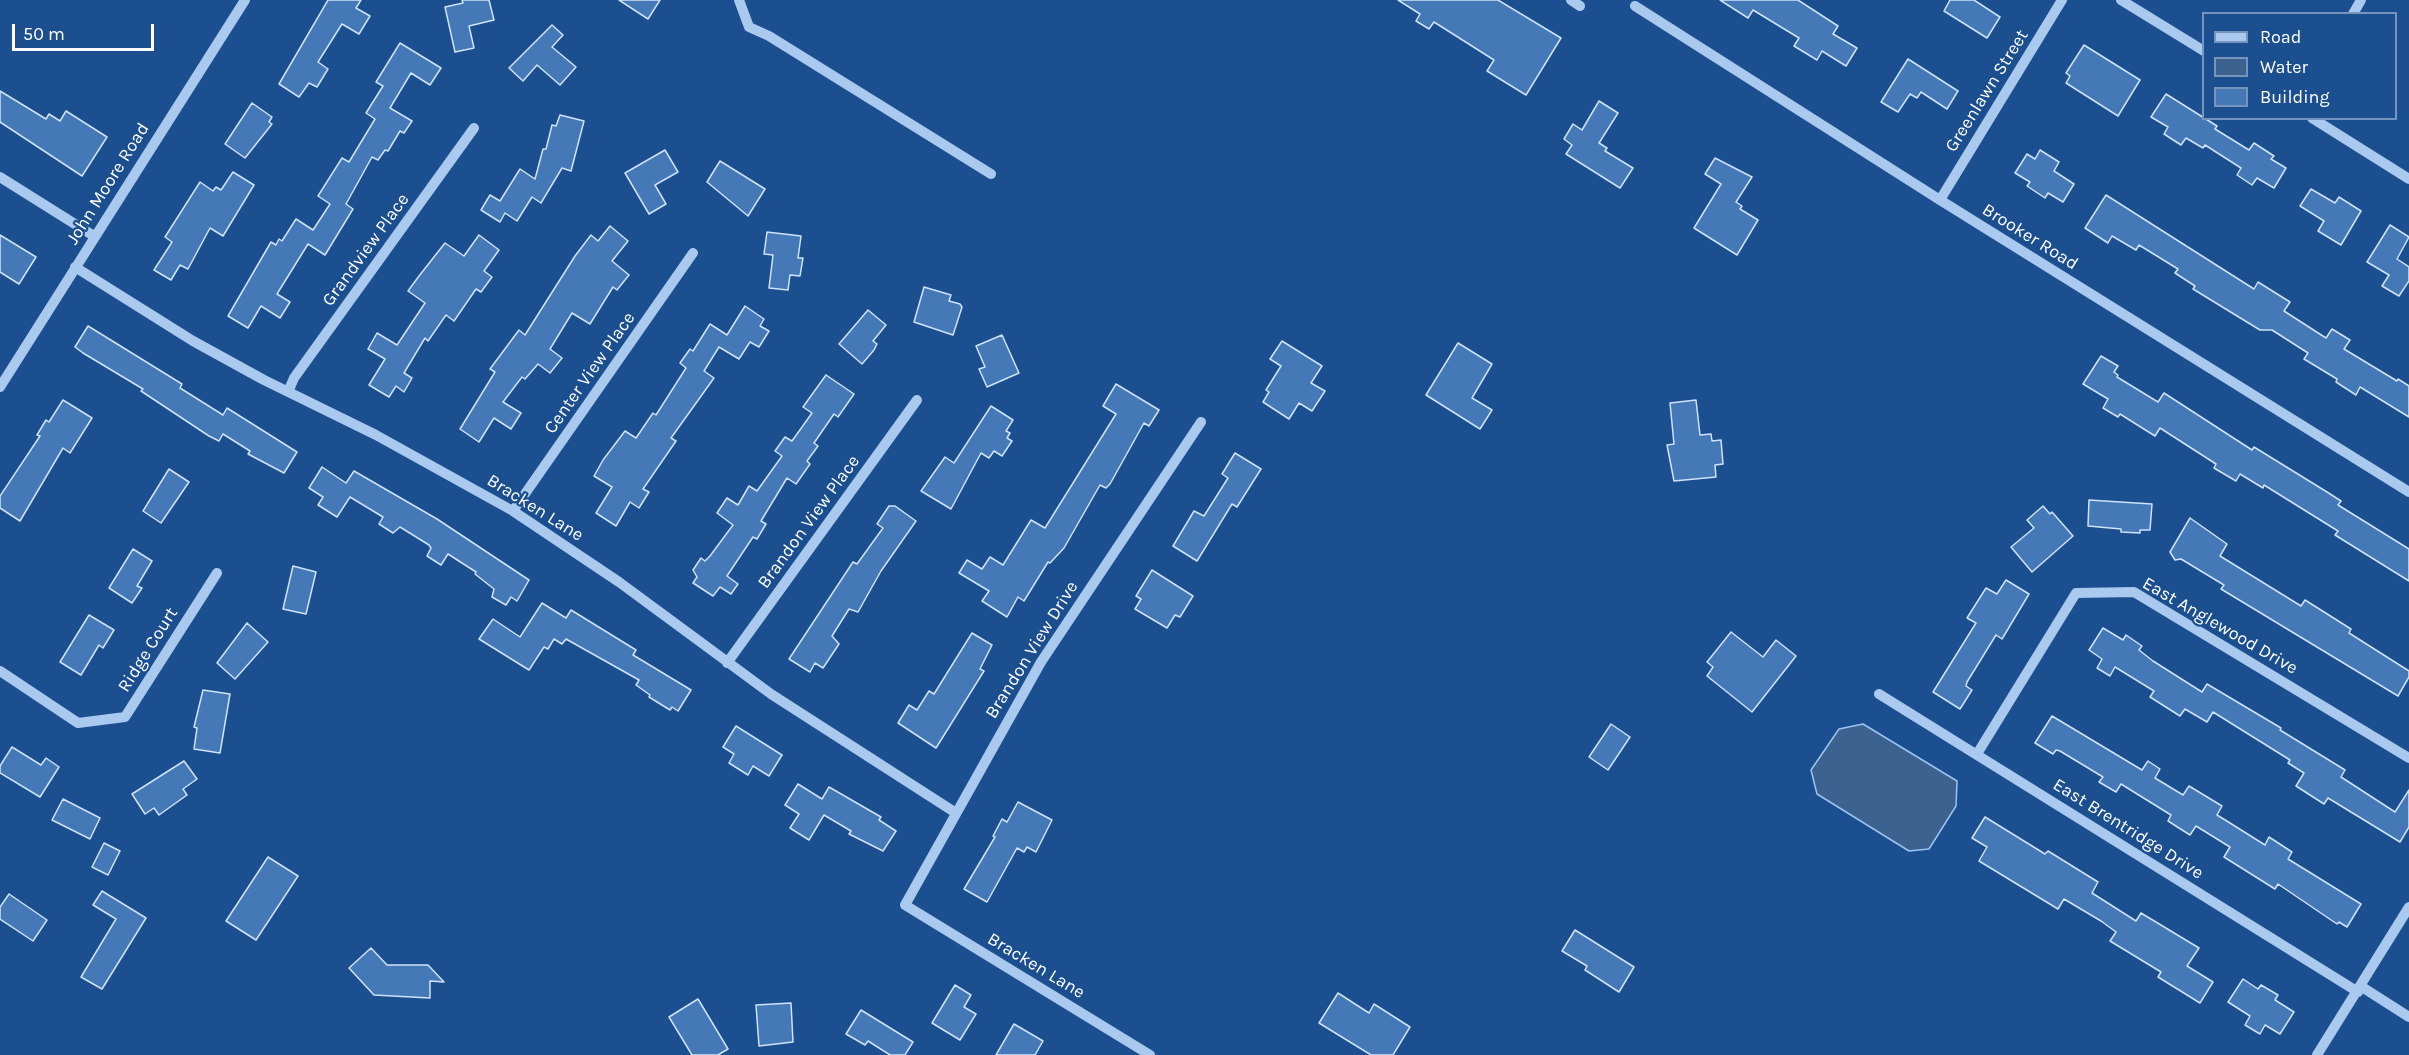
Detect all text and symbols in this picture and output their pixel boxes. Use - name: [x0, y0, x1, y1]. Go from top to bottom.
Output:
- scale bar: [15, 12, 158, 50]
- legend: [2202, 12, 2397, 120]
- text: 50 m: [23, 23, 65, 45]
- street label: Greenlawn Street: [1941, 26, 2033, 156]
- text: Road: [2260, 26, 2301, 48]
- text: Water: [2260, 56, 2308, 78]
- text: Building: [2260, 86, 2330, 108]
- street label: John Moore Road: [62, 119, 154, 249]
- street label: Grandview Place: [318, 189, 414, 311]
- street label: Brooker Road: [1978, 199, 2082, 275]
- street label: Center View Place: [540, 308, 640, 438]
- street label: Brandon View Place: [753, 451, 865, 593]
- street label: Bracken Lane: [483, 470, 587, 546]
- street label: East Anglewood Drive: [2138, 573, 2302, 679]
- street label: Brandon View Drive: [981, 577, 1083, 723]
- street label: Ridge Court: [113, 604, 183, 696]
- street label: East Brentridge Drive: [2049, 774, 2207, 884]
- street label: Bracken Lane: [983, 928, 1089, 1004]

